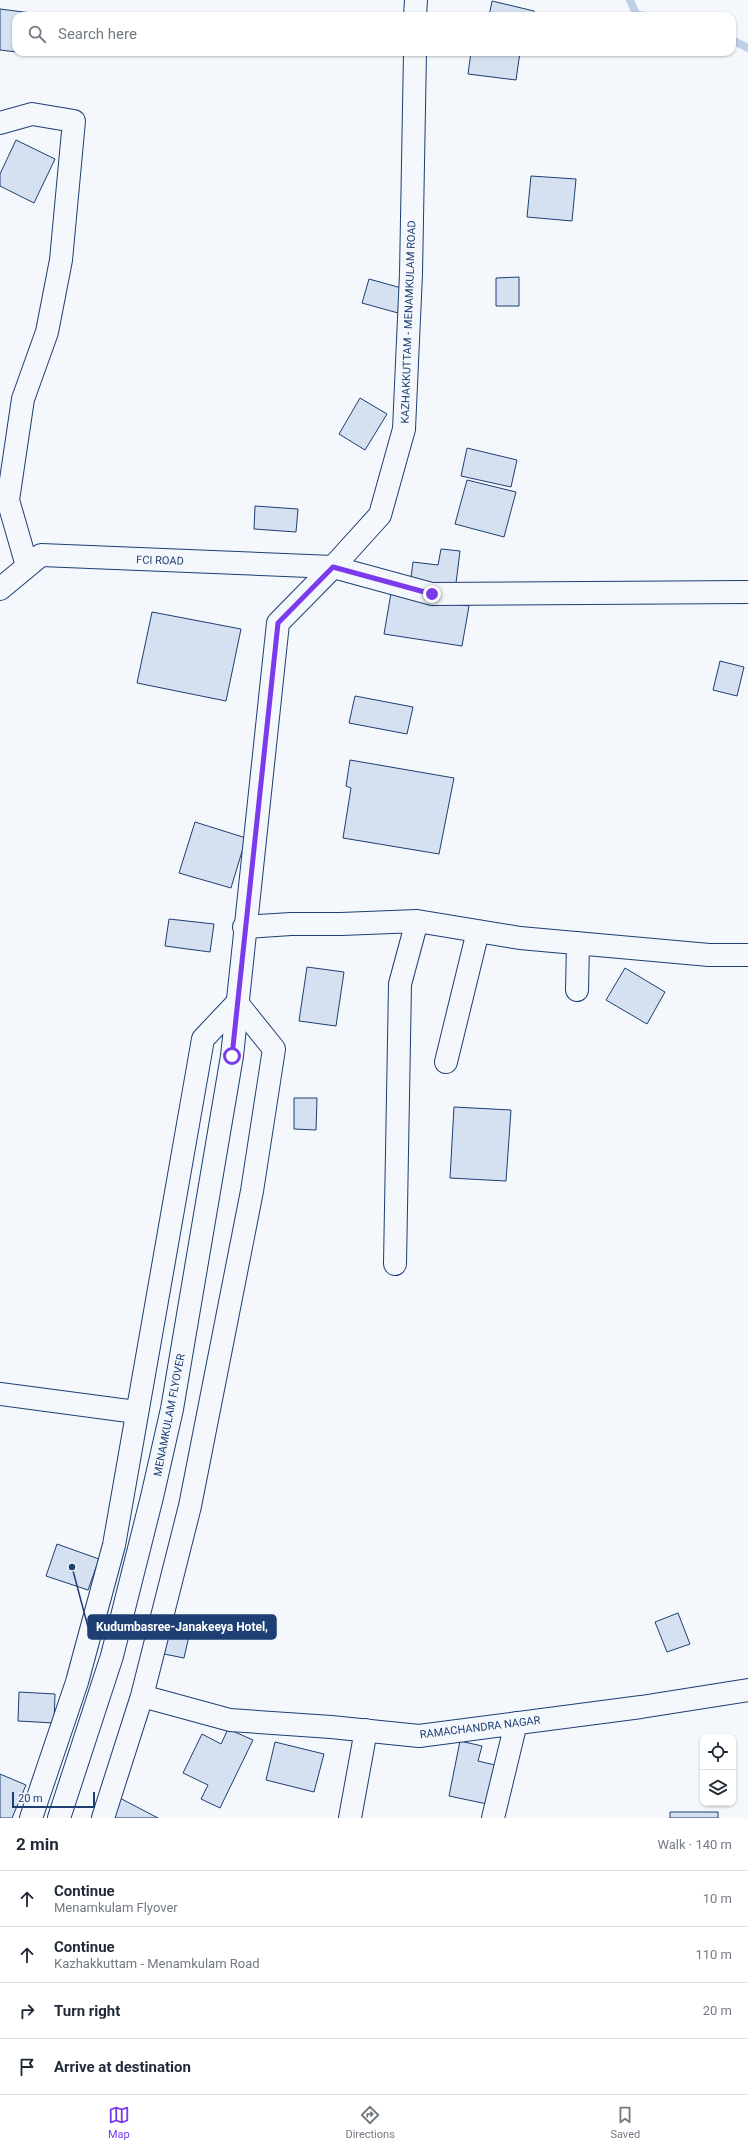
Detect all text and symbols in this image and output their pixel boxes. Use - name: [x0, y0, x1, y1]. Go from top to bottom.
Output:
- search box: [12, 12, 736, 56]
- icon: search: [26, 23, 48, 45]
- text: Search here: [58, 25, 137, 43]
- street label: KAZHAKKUTTAM - MENAMKULAM ROAD: [398, 220, 419, 424]
- street label: FCI ROAD: [136, 553, 184, 568]
- route end: [423, 585, 441, 603]
- route start: [223, 1047, 241, 1065]
- street label: MENAMKULAM FLYOVER: [151, 1352, 188, 1478]
- callout: Kudumbasree-Janakeeya Hotel,: [88, 1615, 276, 1639]
- text: Kudumbasree-Janakeeya Hotel,: [96, 1620, 268, 1634]
- street label: RAMACHANDRA NAGAR: [419, 1714, 541, 1741]
- map controls: [700, 1734, 736, 1806]
- button: locate: [700, 1734, 736, 1770]
- button: layers: [700, 1770, 736, 1806]
- scale bar: [12, 1790, 95, 1809]
- text: 20 m: [18, 1792, 43, 1805]
- text: 2 min: [16, 1834, 59, 1854]
- text: Walk · 140 m: [657, 1837, 732, 1852]
- text: Continue: [54, 1882, 115, 1900]
- icon: ahead: [16, 1888, 38, 1910]
- text: 10 m: [703, 1891, 732, 1906]
- text: Menamkulam Flyover: [54, 1900, 178, 1915]
- text: Continue: [54, 1938, 115, 1956]
- icon: ahead: [16, 1944, 38, 1966]
- text: 110 m: [695, 1947, 732, 1962]
- text: Kazhakkuttam - Menamkulam Road: [54, 1956, 260, 1971]
- icon: right: [16, 2000, 38, 2022]
- text: Turn right: [54, 2002, 120, 2020]
- text: 20 m: [703, 2003, 732, 2018]
- icon: arrive: [16, 2056, 38, 2078]
- text: Arrive at destination: [54, 2058, 191, 2076]
- tab: Map: [108, 2104, 130, 2141]
- tab: Directions: [345, 2104, 395, 2141]
- tab: Saved: [610, 2104, 640, 2141]

